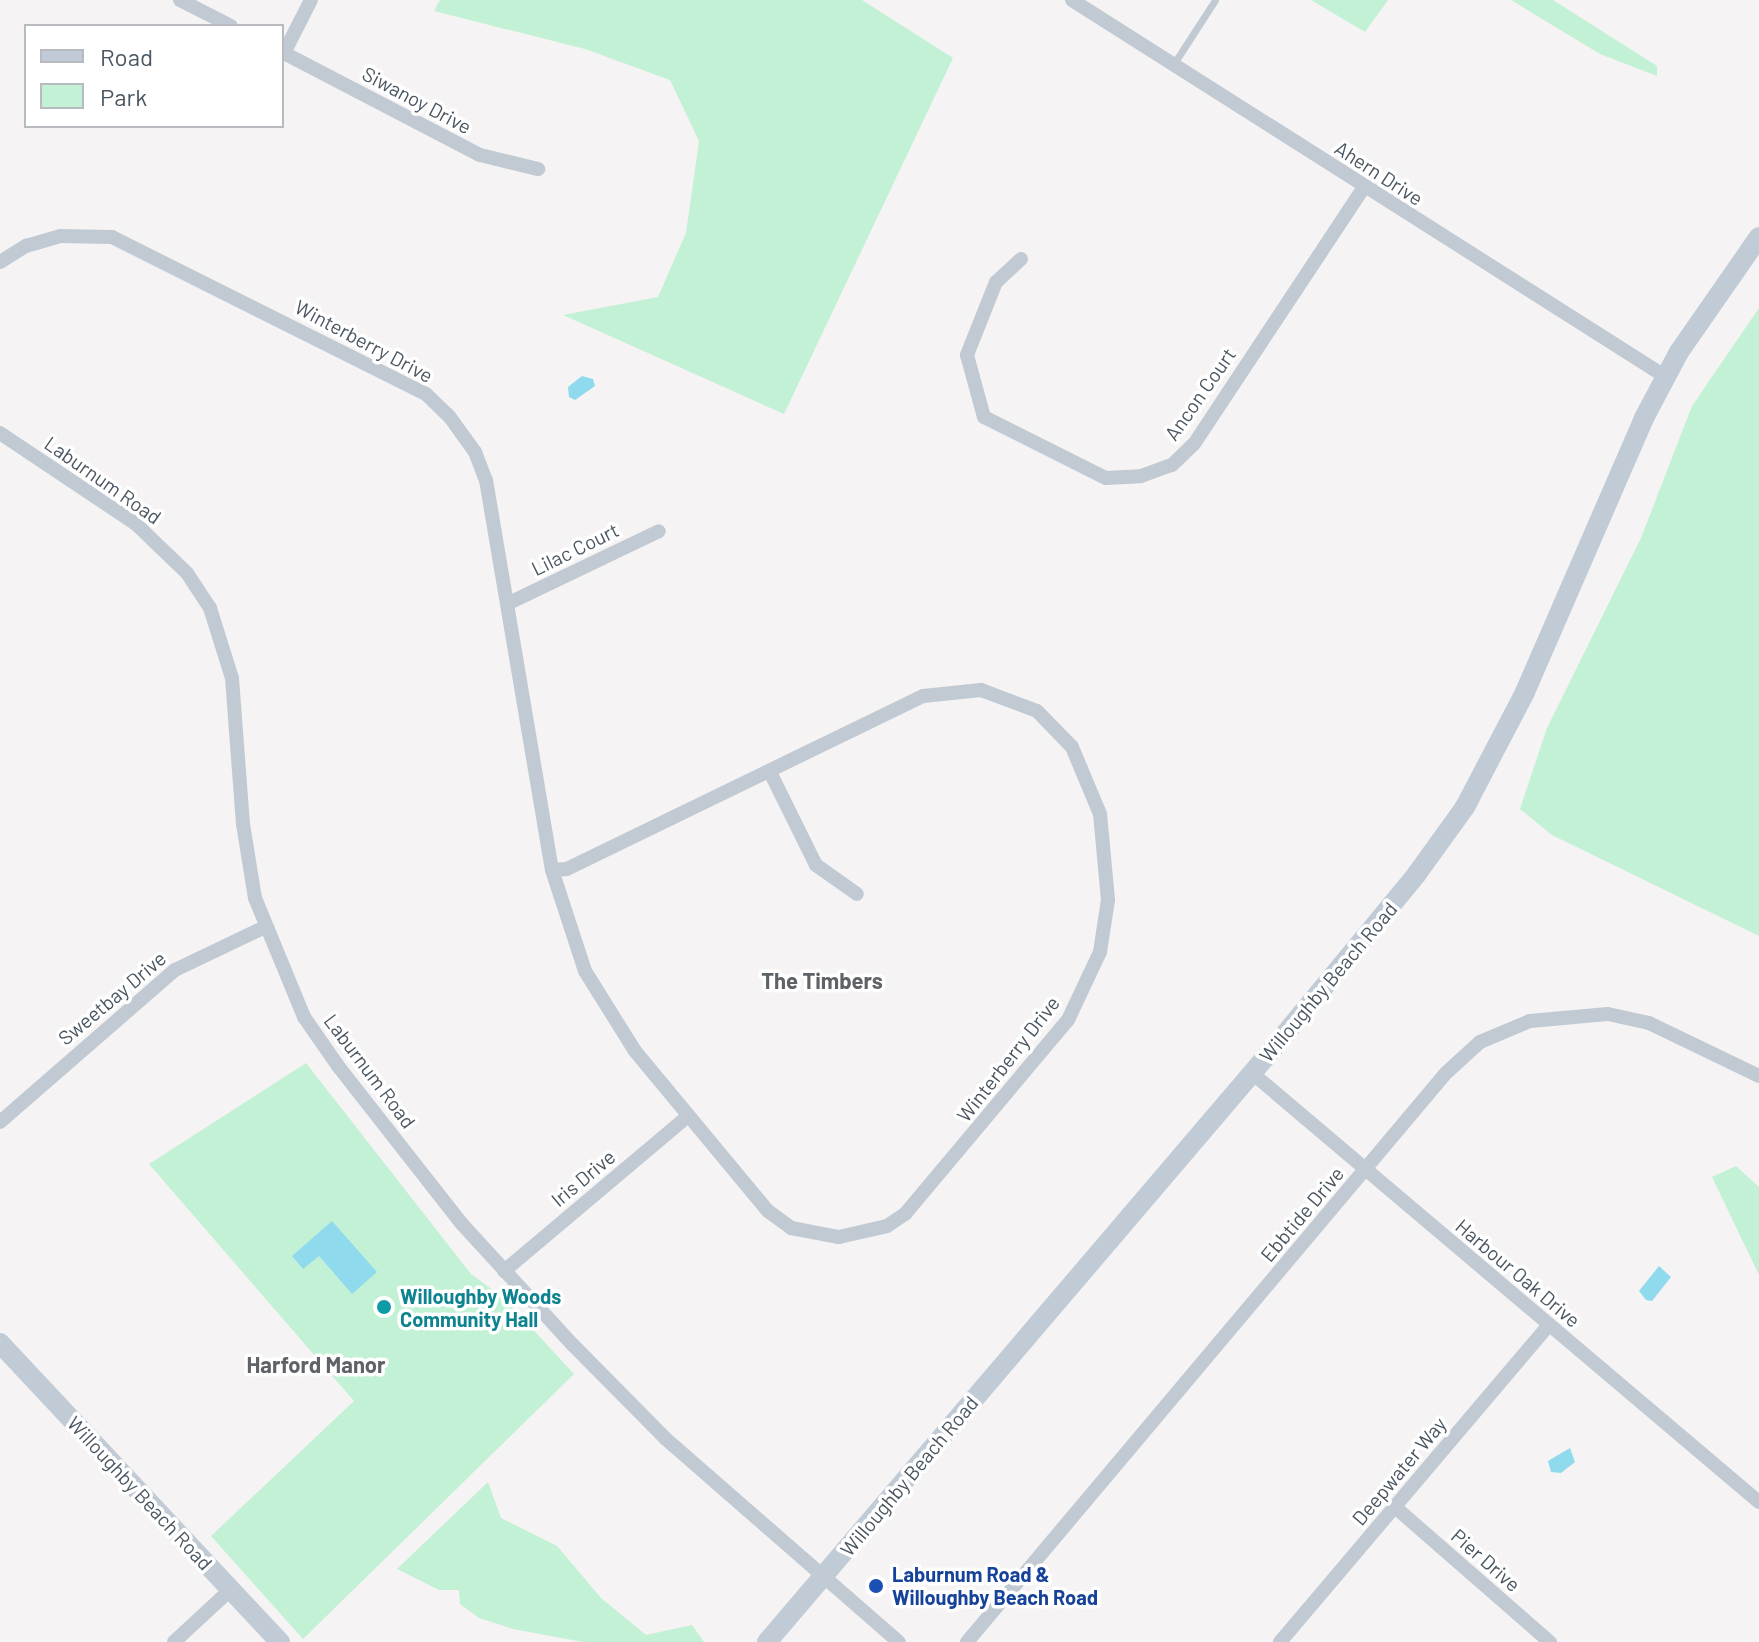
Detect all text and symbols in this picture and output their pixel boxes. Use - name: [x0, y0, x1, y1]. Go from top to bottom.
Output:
- legend: [24, 24, 284, 128]
- text: Road: [100, 42, 153, 71]
- street label: Siwanoy Drive: [358, 61, 476, 139]
- text: Park: [100, 82, 147, 111]
- street label: Ahern Drive: [1331, 136, 1427, 210]
- street label: Winterberry Drive: [291, 295, 437, 387]
- street label: Ancon Court: [1159, 343, 1241, 445]
- street label: Laburnum Road: [40, 431, 166, 529]
- street label: Lilac Court: [527, 518, 623, 580]
- street label: Willoughby Beach Road: [1254, 897, 1402, 1067]
- street label: Sweetbay Drive: [53, 946, 171, 1050]
- district label: The Timbers: [761, 968, 883, 994]
- street label: Winterberry Drive: [952, 991, 1064, 1127]
- street label: Laburnum Road: [319, 1009, 421, 1133]
- street label: Iris Drive: [546, 1144, 620, 1212]
- street label: Ebbtide Drive: [1255, 1162, 1349, 1266]
- street label: Harbour Oak Drive: [1451, 1214, 1585, 1332]
- place label: Willoughby Woods Community Hall: [400, 1284, 561, 1331]
- marker: Willoughby Woods Community Hall: [375, 1298, 393, 1316]
- district label: Harford Manor: [246, 1352, 386, 1378]
- street label: Willoughby Beach Road: [835, 1391, 983, 1561]
- street label: Willoughby Beach Road: [62, 1411, 218, 1575]
- street label: Deepwater Way: [1347, 1412, 1451, 1530]
- street label: Pier Drive: [1447, 1524, 1525, 1596]
- place label: Laburnum Road & Willoughby Beach Road: [892, 1562, 1098, 1609]
- marker: Laburnum Road & Willoughby Beach Road: [867, 1577, 885, 1595]

